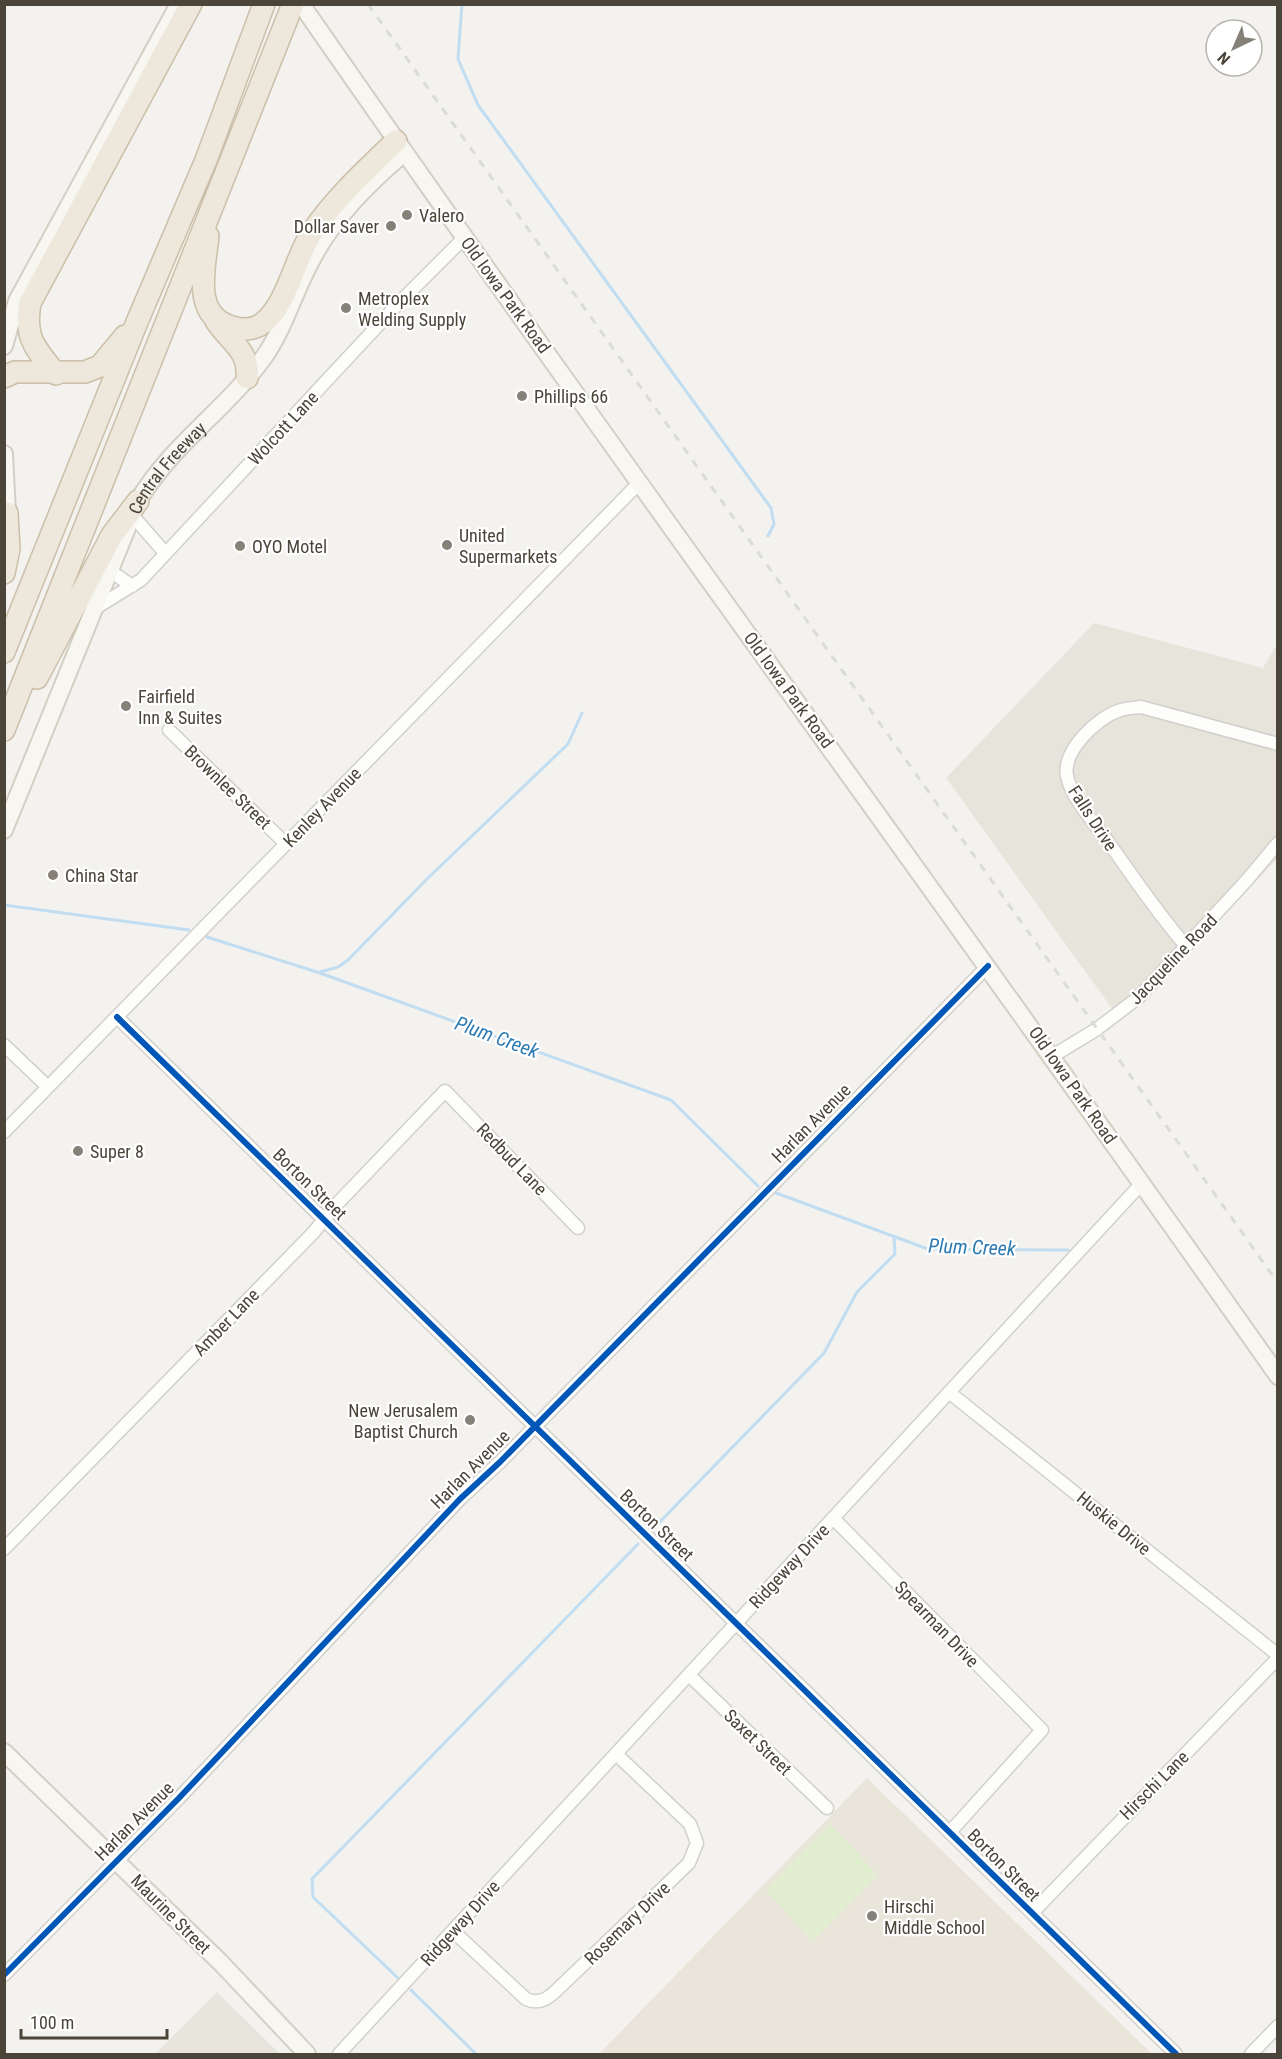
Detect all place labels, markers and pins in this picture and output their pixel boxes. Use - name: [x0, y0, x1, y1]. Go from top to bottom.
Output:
- place label: Valero: [419, 205, 464, 226]
- marker: Valero: [400, 208, 414, 222]
- place label: Dollar Saver: [294, 216, 380, 237]
- marker: Dollar Saver: [384, 219, 398, 233]
- place label: Metroplex Welding Supply: [358, 288, 467, 330]
- marker: Metroplex Welding Supply: [339, 301, 353, 315]
- place label: Phillips 66: [534, 386, 608, 407]
- marker: Phillips 66: [515, 389, 529, 403]
- place label: United Supermarkets: [459, 525, 557, 567]
- place label: OYO Motel: [252, 536, 327, 557]
- marker: United Supermarkets: [440, 538, 454, 552]
- marker: OYO Motel: [233, 539, 247, 553]
- place label: Fairfield Inn & Suites: [138, 686, 222, 728]
- marker: Fairfield Inn & Suites: [119, 699, 133, 713]
- place label: China Star: [65, 865, 139, 886]
- marker: China Star: [46, 868, 60, 882]
- place label: Super 8: [90, 1141, 144, 1162]
- marker: Super 8: [71, 1144, 85, 1158]
- place label: New Jerusalem Baptist Church: [348, 1400, 458, 1442]
- marker: New Jerusalem Baptist Church: [463, 1413, 477, 1427]
- place label: Hirschi Middle School: [884, 1896, 985, 1938]
- marker: Hirschi Middle School: [865, 1909, 879, 1923]

